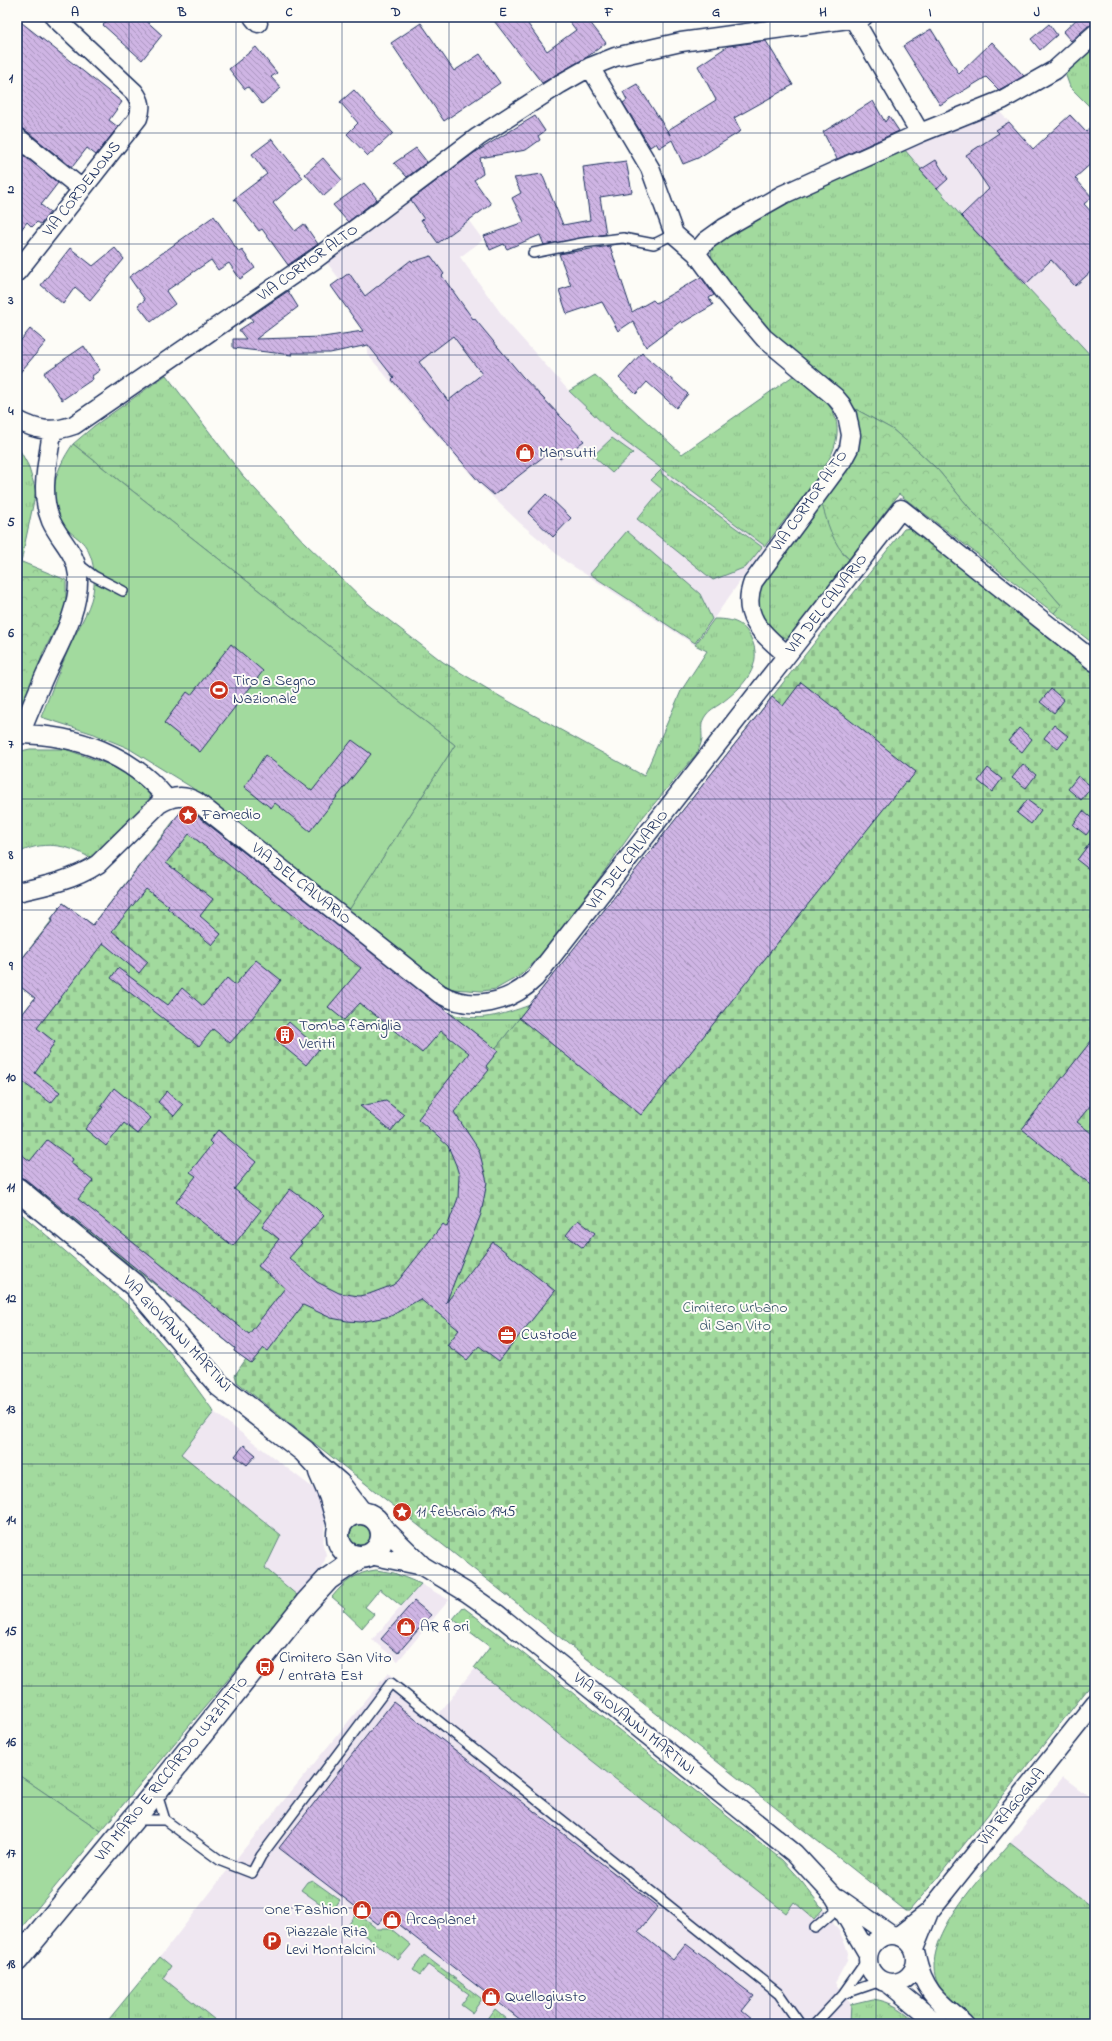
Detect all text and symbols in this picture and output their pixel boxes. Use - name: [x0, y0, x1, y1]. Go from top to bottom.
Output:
- text: A: [71, 3, 79, 22]
- text: B: [177, 3, 187, 22]
- text: C: [285, 3, 293, 22]
- text: D: [390, 3, 401, 22]
- text: E: [499, 3, 507, 22]
- text: F: [604, 3, 614, 22]
- text: G: [712, 3, 720, 22]
- text: H: [819, 3, 827, 22]
- text: I: [928, 3, 932, 22]
- text: J: [1034, 3, 1040, 22]
- text: 1: [9, 69, 14, 88]
- street label: VIA CORDENONS: [36, 136, 127, 243]
- text: 2: [7, 180, 15, 199]
- street label: VIA CORMOR ALTO: [252, 218, 363, 308]
- text: 3: [7, 291, 14, 310]
- text: 4: [7, 402, 14, 421]
- place label: Mansutti: [539, 441, 596, 465]
- shop icon: Mansutti: [514, 442, 536, 464]
- street label: VIA CORMOR ALTO: [765, 445, 854, 558]
- text: 5: [7, 513, 15, 532]
- street label: VIA DEL CALVARIO: [780, 549, 874, 660]
- text: 6: [7, 624, 14, 643]
- place label: Tiro a Segno Nazionale: [233, 669, 316, 711]
- sports icon: Tiro a Segno Nazionale: [208, 679, 230, 701]
- text: 7: [8, 735, 14, 754]
- place label: Famedio: [201, 803, 261, 827]
- place icon: Famedio: [177, 804, 199, 826]
- street label: VIA DEL CALVARIO: [581, 805, 675, 916]
- street label: VIA DEL CALVARIO: [245, 837, 356, 931]
- text: 8: [8, 846, 14, 865]
- text: 9: [8, 957, 14, 976]
- place label: Tomba famiglia Veritti: [298, 1014, 401, 1056]
- building icon: Tomba famiglia Veritti: [274, 1024, 296, 1046]
- text: 10: [6, 1068, 16, 1087]
- text: 11: [7, 1178, 16, 1197]
- street label: VIA GIOVANNI MARTINI: [116, 1269, 238, 1398]
- text: 12: [6, 1289, 17, 1308]
- park label: Cimitero Urbano di San Vito: [682, 1296, 788, 1338]
- place label: Custode: [521, 1323, 578, 1347]
- office icon: Custode: [496, 1324, 518, 1346]
- text: 13: [6, 1400, 16, 1419]
- place label: 11 febbraio 1945: [416, 1500, 516, 1524]
- place icon: 11 febbraio 1945: [391, 1501, 413, 1523]
- text: 14: [6, 1511, 16, 1530]
- place label: AR fiori: [420, 1615, 469, 1639]
- shop icon: AR fiori: [395, 1616, 417, 1638]
- text: 15: [5, 1622, 17, 1641]
- place label: Cimitero San Vito / entrata Est: [279, 1646, 391, 1688]
- bus stop icon: Cimitero San Vito / entrata Est: [254, 1656, 276, 1678]
- street label: VIA GIOVANNI MARTINI: [567, 1666, 701, 1781]
- street label: VIA MARIO E RICCARDO LUZZATTO: [89, 1671, 255, 1868]
- text: 16: [6, 1733, 16, 1752]
- street label: VIA RAGOGNA: [972, 1763, 1051, 1852]
- text: 17: [6, 1844, 16, 1863]
- place label: One Fashion: [265, 1898, 348, 1922]
- shop icon: One Fashion: [351, 1899, 373, 1921]
- place label: Arcaplanet: [406, 1908, 477, 1932]
- shop icon: Arcaplanet: [381, 1909, 403, 1931]
- place label: Piazzale Rita Levi Montalcini: [286, 1920, 376, 1962]
- parking icon: Piazzale Rita Levi Montalcini: [261, 1930, 283, 1952]
- text: 18: [6, 1955, 16, 1974]
- place label: Quellogiusto: [505, 1985, 586, 2009]
- shop icon: Quellogiusto: [480, 1986, 502, 2008]

